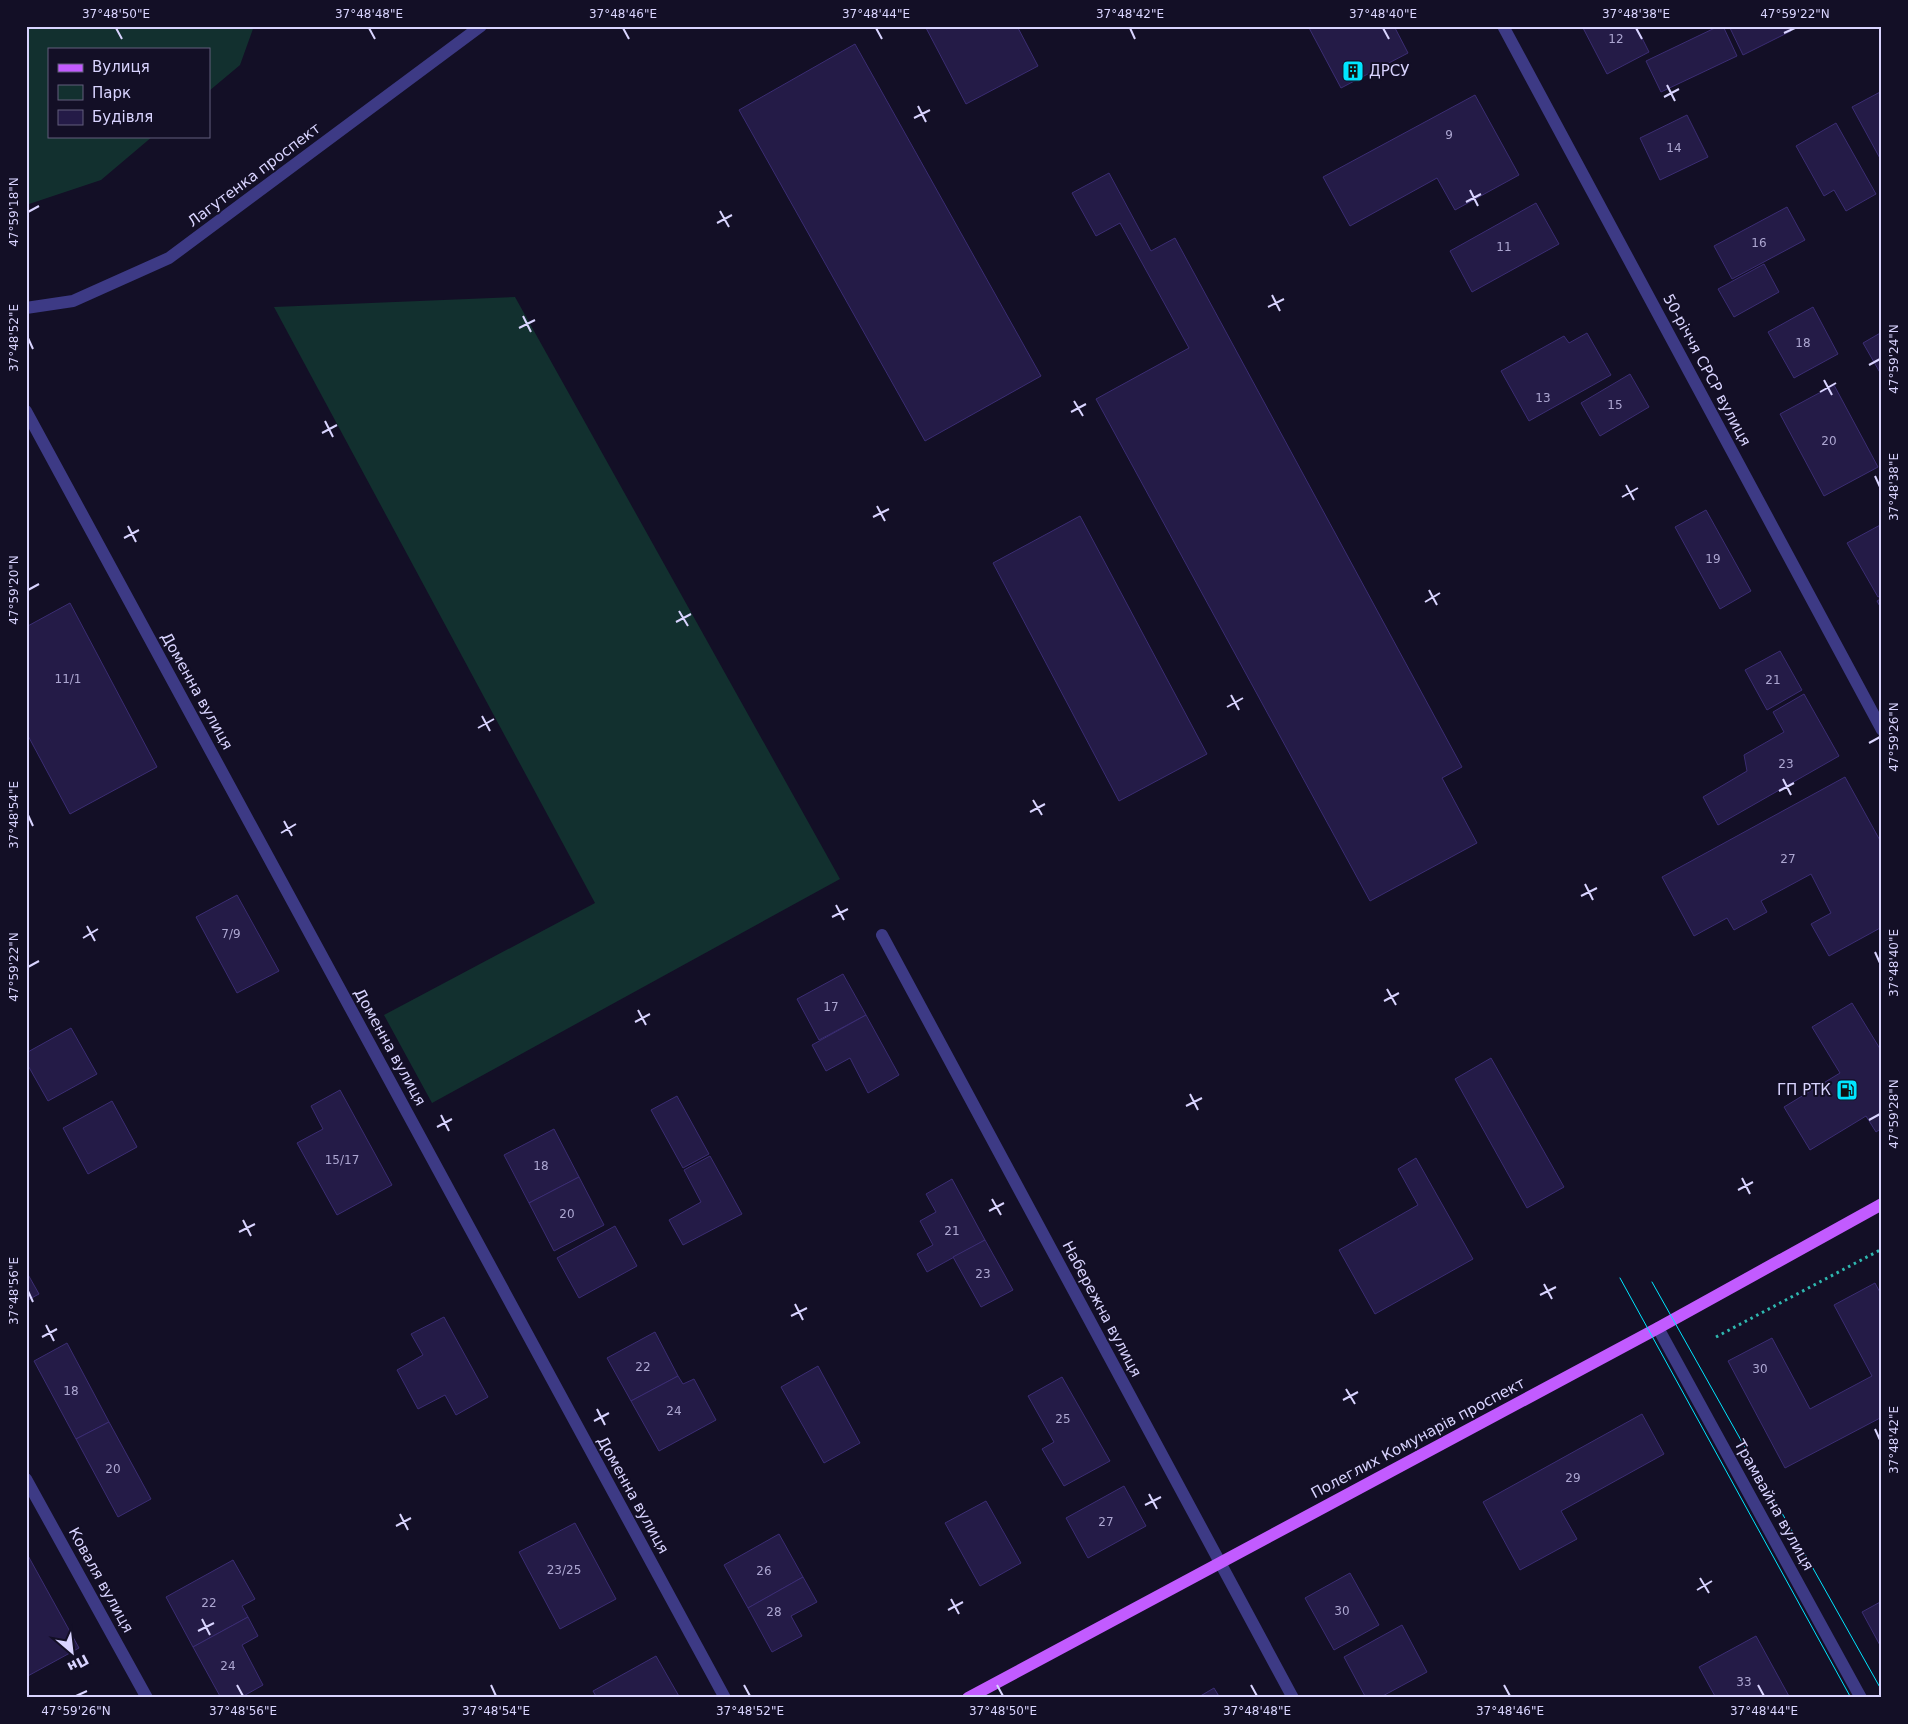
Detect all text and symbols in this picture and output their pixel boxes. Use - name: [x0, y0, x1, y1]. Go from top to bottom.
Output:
- text: 37°48'50"E: [82, 7, 150, 21]
- text: 37°48'48"E: [335, 7, 403, 21]
- text: 37°48'46"E: [589, 7, 657, 21]
- text: 37°48'44"E: [842, 7, 910, 21]
- text: 37°48'42"E: [1096, 7, 1164, 21]
- text: 37°48'40"E: [1349, 7, 1417, 21]
- text: 37°48'38"E: [1602, 7, 1670, 21]
- text: 47°59'22"N: [1760, 7, 1830, 21]
- house number: 12: [1608, 32, 1624, 46]
- legend: [48, 48, 210, 138]
- text: Вулиця: [92, 58, 150, 76]
- building icon: ДРСУ: [1341, 59, 1365, 83]
- place label: ДРСУ: [1369, 62, 1409, 80]
- text: Парк: [92, 84, 131, 102]
- text: Будівля: [92, 108, 153, 126]
- street label: Лагутенка проспект: [184, 119, 324, 231]
- house number: 9: [1445, 128, 1453, 142]
- house number: 14: [1666, 141, 1682, 155]
- text: 47°59'18"N: [7, 177, 21, 247]
- house number: 16: [1751, 236, 1767, 250]
- house number: 11: [1496, 240, 1512, 254]
- street label: 50-річчя СРСР вулиця: [1659, 291, 1755, 449]
- text: 37°48'52"E: [7, 304, 21, 372]
- text: 47°59'24"N: [1887, 324, 1901, 394]
- house number: 18: [1795, 336, 1811, 350]
- house number: 13: [1535, 391, 1551, 405]
- house number: 15: [1607, 398, 1623, 412]
- house number: 20: [1821, 434, 1837, 448]
- text: 37°48'38"E: [1887, 453, 1901, 521]
- house number: 19: [1705, 552, 1721, 566]
- text: 47°59'20"N: [7, 555, 21, 625]
- street label: Доменна вулиця: [157, 629, 237, 753]
- house number: 11/1: [55, 672, 81, 686]
- house number: 21: [1765, 673, 1781, 687]
- text: 47°59'26"N: [1887, 702, 1901, 772]
- house number: 23: [1778, 757, 1794, 771]
- text: 37°48'54"E: [7, 781, 21, 849]
- house number: 27: [1780, 852, 1796, 866]
- house number: 7/9: [221, 927, 241, 941]
- text: 37°48'40"E: [1887, 929, 1901, 997]
- text: 47°59'22"N: [7, 932, 21, 1002]
- street label: Доменна вулиця: [350, 985, 430, 1109]
- house number: 17: [823, 1000, 839, 1014]
- fuel station icon: ГП РТК: [1835, 1078, 1859, 1102]
- text: 47°59'28"N: [1887, 1079, 1901, 1149]
- place label: ГП РТК: [1777, 1081, 1831, 1099]
- house number: 15/17: [325, 1153, 359, 1167]
- house number: 18: [533, 1159, 549, 1173]
- house number: 20: [559, 1207, 575, 1221]
- house number: 21: [944, 1224, 960, 1238]
- street label: Набережна вулиця: [1059, 1238, 1145, 1380]
- text: 37°48'56"E: [7, 1257, 21, 1325]
- house number: 23: [975, 1267, 991, 1281]
- house number: 22: [635, 1360, 651, 1374]
- house number: 30: [1752, 1362, 1768, 1376]
- street label: Полеглих Комунарів проспект: [1308, 1374, 1528, 1502]
- house number: 18: [63, 1384, 79, 1398]
- house number: 24: [666, 1404, 682, 1418]
- text: 37°48'42"E: [1887, 1406, 1901, 1474]
- house number: 25: [1055, 1412, 1071, 1426]
- street label: Доменна вулиця: [593, 1433, 673, 1557]
- street label: Трамвайна вулиця: [1730, 1435, 1818, 1574]
- house number: 20: [105, 1462, 121, 1476]
- house number: 29: [1565, 1471, 1581, 1485]
- house number: 27: [1098, 1515, 1114, 1529]
- street label: Коваля вулиця: [65, 1524, 137, 1636]
- house number: 23/25: [547, 1563, 581, 1577]
- house number: 26: [756, 1564, 772, 1578]
- house number: 22: [201, 1596, 217, 1610]
- house number: 30: [1334, 1604, 1350, 1618]
- house number: 28: [766, 1605, 782, 1619]
- north arrow: [48, 1626, 98, 1676]
- text: Пн: [65, 1651, 91, 1676]
- house number: 24: [220, 1659, 236, 1673]
- house number: 33: [1736, 1675, 1752, 1689]
- text: 47°59'26"N: [41, 1704, 111, 1718]
- text: 37°48'56"E: [209, 1704, 277, 1718]
- text: 37°48'54"E: [462, 1704, 530, 1718]
- text: 37°48'52"E: [716, 1704, 784, 1718]
- text: 37°48'50"E: [969, 1704, 1037, 1718]
- text: 37°48'48"E: [1223, 1704, 1291, 1718]
- text: 37°48'46"E: [1476, 1704, 1544, 1718]
- text: 37°48'44"E: [1730, 1704, 1798, 1718]

